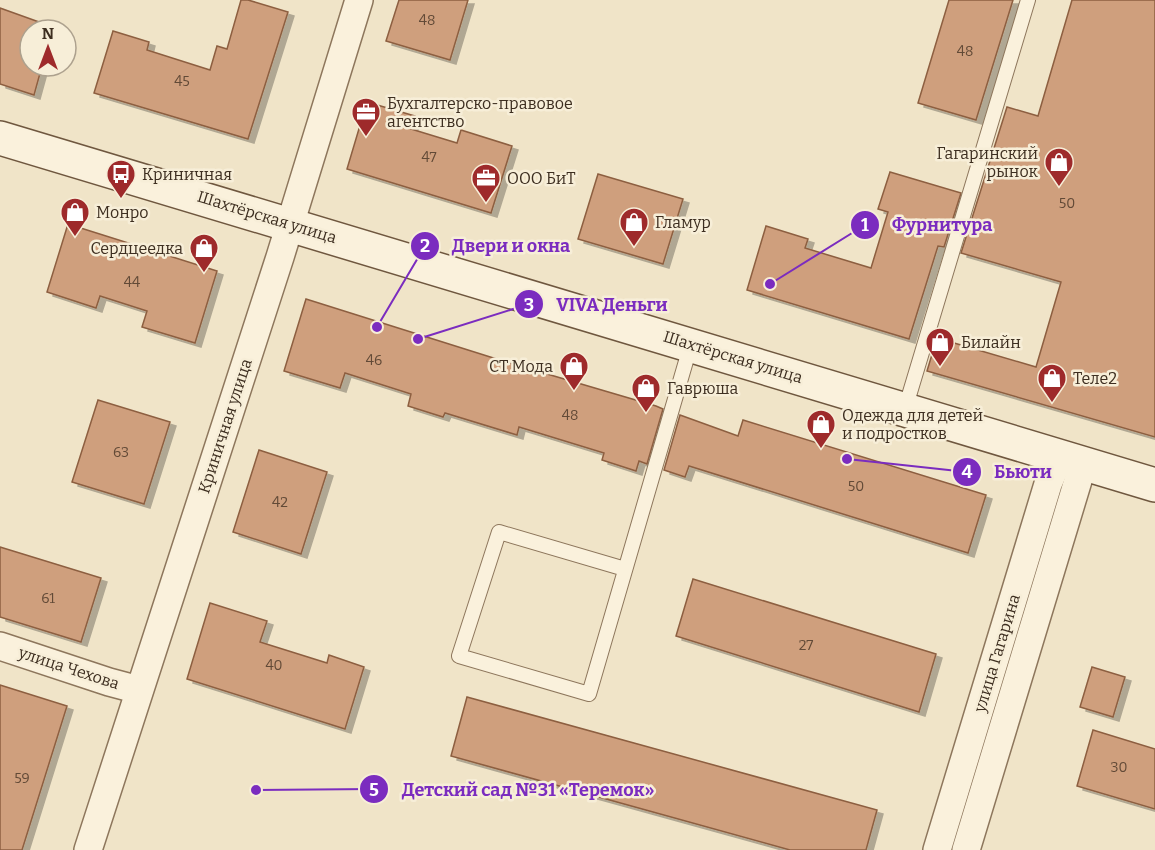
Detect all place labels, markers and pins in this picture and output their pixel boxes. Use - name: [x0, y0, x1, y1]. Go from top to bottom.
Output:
- place label: Бухгалтерско-правовое агентство: [387, 94, 573, 131]
- office icon: Бухгалтерско-правовое агентство: [350, 96, 382, 138]
- place label: Гагаринский рынок: [936, 144, 1039, 181]
- shop icon: Гагаринский рынок: [1043, 146, 1075, 188]
- bus stop icon: Криничная: [105, 158, 137, 200]
- office icon: ООО БиТ: [470, 162, 502, 204]
- place label: Криничная: [142, 165, 232, 184]
- place label: ООО БиТ: [507, 169, 576, 188]
- shop icon: Монро: [59, 196, 91, 238]
- place label: Монро: [96, 203, 149, 222]
- shop icon: Гламур: [618, 206, 650, 248]
- callout: Фурнитура: [850, 207, 1005, 243]
- place label: Гламур: [655, 213, 711, 232]
- callout: Двери и окна: [410, 228, 582, 264]
- shop icon: Сердцеедка: [188, 232, 220, 274]
- place label: Сердцеедка: [90, 239, 183, 258]
- callout: VIVA Деньги: [514, 286, 680, 322]
- shop icon: Билайн: [924, 326, 956, 368]
- place label: Билайн: [961, 333, 1021, 352]
- shop icon: СТ Мода: [558, 350, 590, 392]
- place label: СТ Мода: [489, 357, 553, 376]
- shop icon: Теле2: [1036, 362, 1068, 404]
- place label: Теле2: [1073, 369, 1117, 388]
- shop icon: Гаврюша: [630, 372, 662, 414]
- place label: Гаврюша: [667, 379, 739, 398]
- place label: Одежда для детей и подростков: [842, 406, 983, 443]
- shop icon: Одежда для детей и подростков: [805, 408, 837, 450]
- callout: Бьюти: [952, 454, 1064, 490]
- callout: Детский сад №31 «Теремок»: [359, 771, 666, 807]

